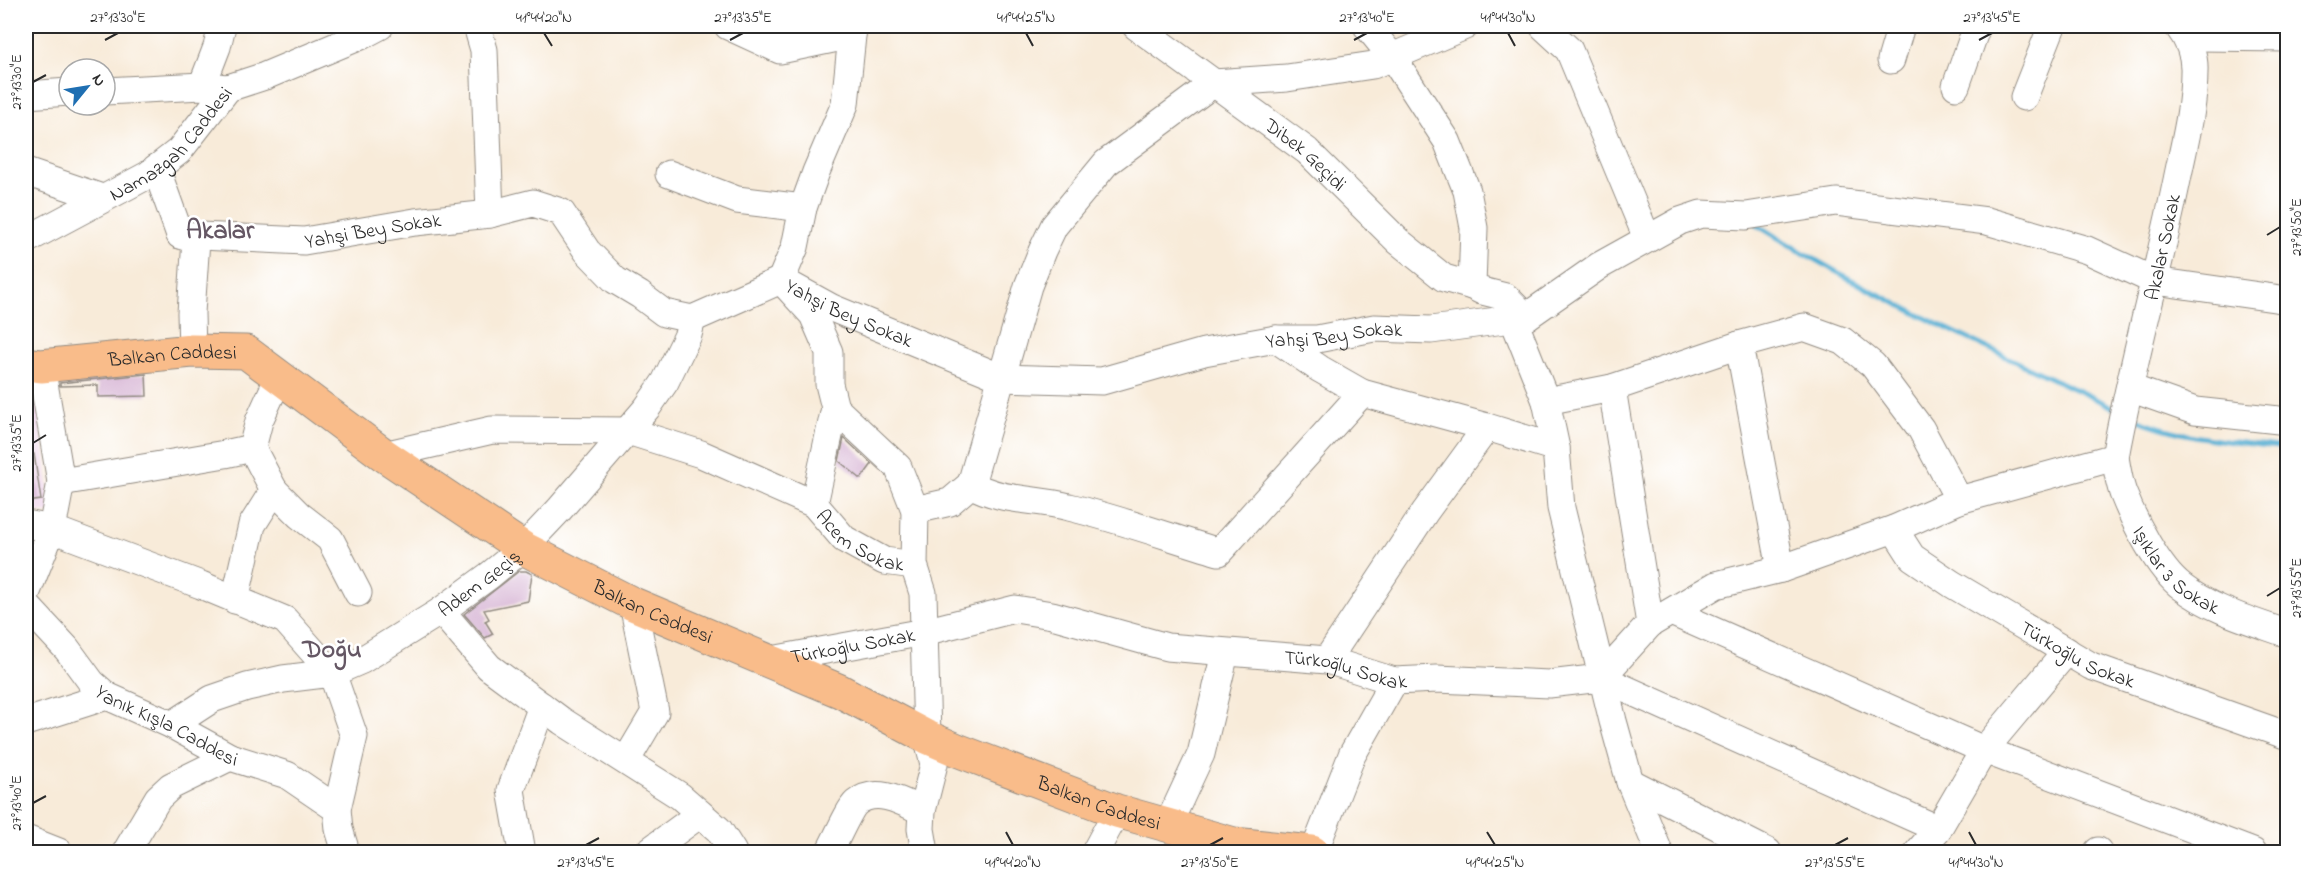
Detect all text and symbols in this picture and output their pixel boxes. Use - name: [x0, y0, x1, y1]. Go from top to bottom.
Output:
- text: 27°13'30"E: [90, 7, 146, 29]
- text: 41°44'20"N: [516, 7, 572, 29]
- text: 27°13'35"E: [714, 7, 772, 29]
- text: 41°44'25"N: [997, 7, 1055, 29]
- text: 27°13'40"E: [1339, 7, 1395, 29]
- text: 41°44'30"N: [1480, 7, 1536, 29]
- text: 27°13'45"E: [1963, 7, 2021, 29]
- text: 27°13'30"E: [6, 54, 28, 110]
- north arrow: [57, 57, 117, 117]
- street label: Namazgah Caddesi: [98, 81, 236, 203]
- street label: Dibek Geçidi: [1257, 112, 1352, 199]
- street label: Akalar Sokak: [2139, 191, 2190, 303]
- text: 27°13'50"E: [2286, 198, 2308, 256]
- street label: Yahşi Bey Sokak: [303, 207, 443, 258]
- district label: Akalar: [186, 213, 255, 251]
- street label: Yahşi Bey Sokak: [779, 273, 917, 357]
- street label: Yahşi Bey Sokak: [1264, 316, 1403, 358]
- street label: Balkan Caddesi: [106, 339, 237, 376]
- text: 27°13'35"E: [6, 414, 28, 472]
- street label: Acem Sokak: [808, 504, 906, 581]
- street label: Işıklar 3 Sokak: [2123, 522, 2224, 624]
- street label: Adem Geçiş: [433, 543, 528, 625]
- text: 27°13'55"E: [2286, 558, 2308, 618]
- street label: Balkan Caddesi: [586, 573, 717, 653]
- street label: Türkoğlu Sokak: [2014, 615, 2139, 698]
- street label: Türkoğlu Sokak: [788, 622, 918, 673]
- district label: Doğu: [301, 632, 362, 671]
- street label: Türkoğlu Sokak: [1283, 645, 1408, 698]
- street label: Yanık Kışla Caddesi: [87, 679, 241, 776]
- street label: Balkan Caddesi: [1031, 769, 1164, 840]
- text: 27°13'40"E: [6, 775, 28, 831]
- text: 27°13'45"E: [557, 852, 615, 874]
- text: 41°44'20"N: [985, 852, 1041, 874]
- text: 27°13'50"E: [1181, 852, 1239, 874]
- text: 41°44'25"N: [1466, 852, 1524, 874]
- text: 27°13'55"E: [1805, 852, 1865, 874]
- text: 41°44'30"N: [1948, 852, 2004, 874]

